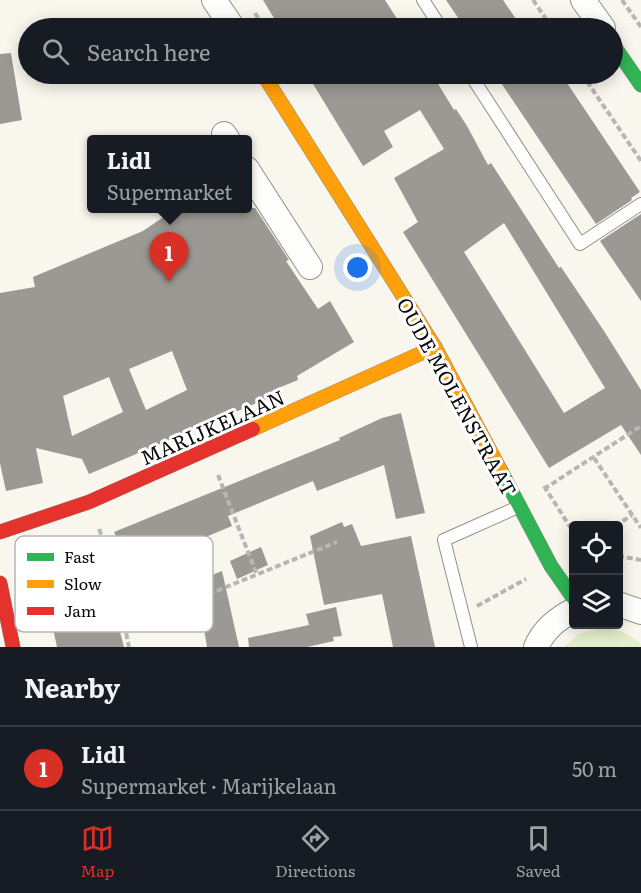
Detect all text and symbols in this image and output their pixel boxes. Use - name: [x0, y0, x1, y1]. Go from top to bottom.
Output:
- search box: [18, 18, 623, 84]
- icon: search: [39, 35, 72, 68]
- text: Search here: [87, 35, 210, 68]
- popup: [87, 135, 252, 213]
- text: Lidl: [107, 143, 151, 176]
- text: Supermarket: [107, 176, 232, 206]
- pin: 1: [150, 232, 188, 282]
- your location: [343, 253, 372, 282]
- street label: OUDE MOLENSTRAAT: [391, 291, 525, 501]
- street label: MARIJKELAAN: [135, 381, 289, 471]
- map controls: [569, 521, 623, 629]
- button: locate: [569, 521, 623, 575]
- legend: [15, 536, 213, 632]
- text: Fast: [64, 544, 96, 568]
- text: Slow: [64, 571, 102, 595]
- button: layers: [569, 575, 623, 629]
- text: Jam: [64, 598, 97, 622]
- text: Nearby: [24, 667, 120, 706]
- text: Lidl: [81, 737, 126, 770]
- text: 1: [39, 753, 48, 783]
- text: 50 m: [572, 753, 617, 783]
- text: Supermarket · Marijkelaan: [81, 770, 337, 800]
- tab: Map: [80, 822, 114, 882]
- tab: Directions: [275, 822, 355, 882]
- tab: Saved: [516, 822, 561, 882]

